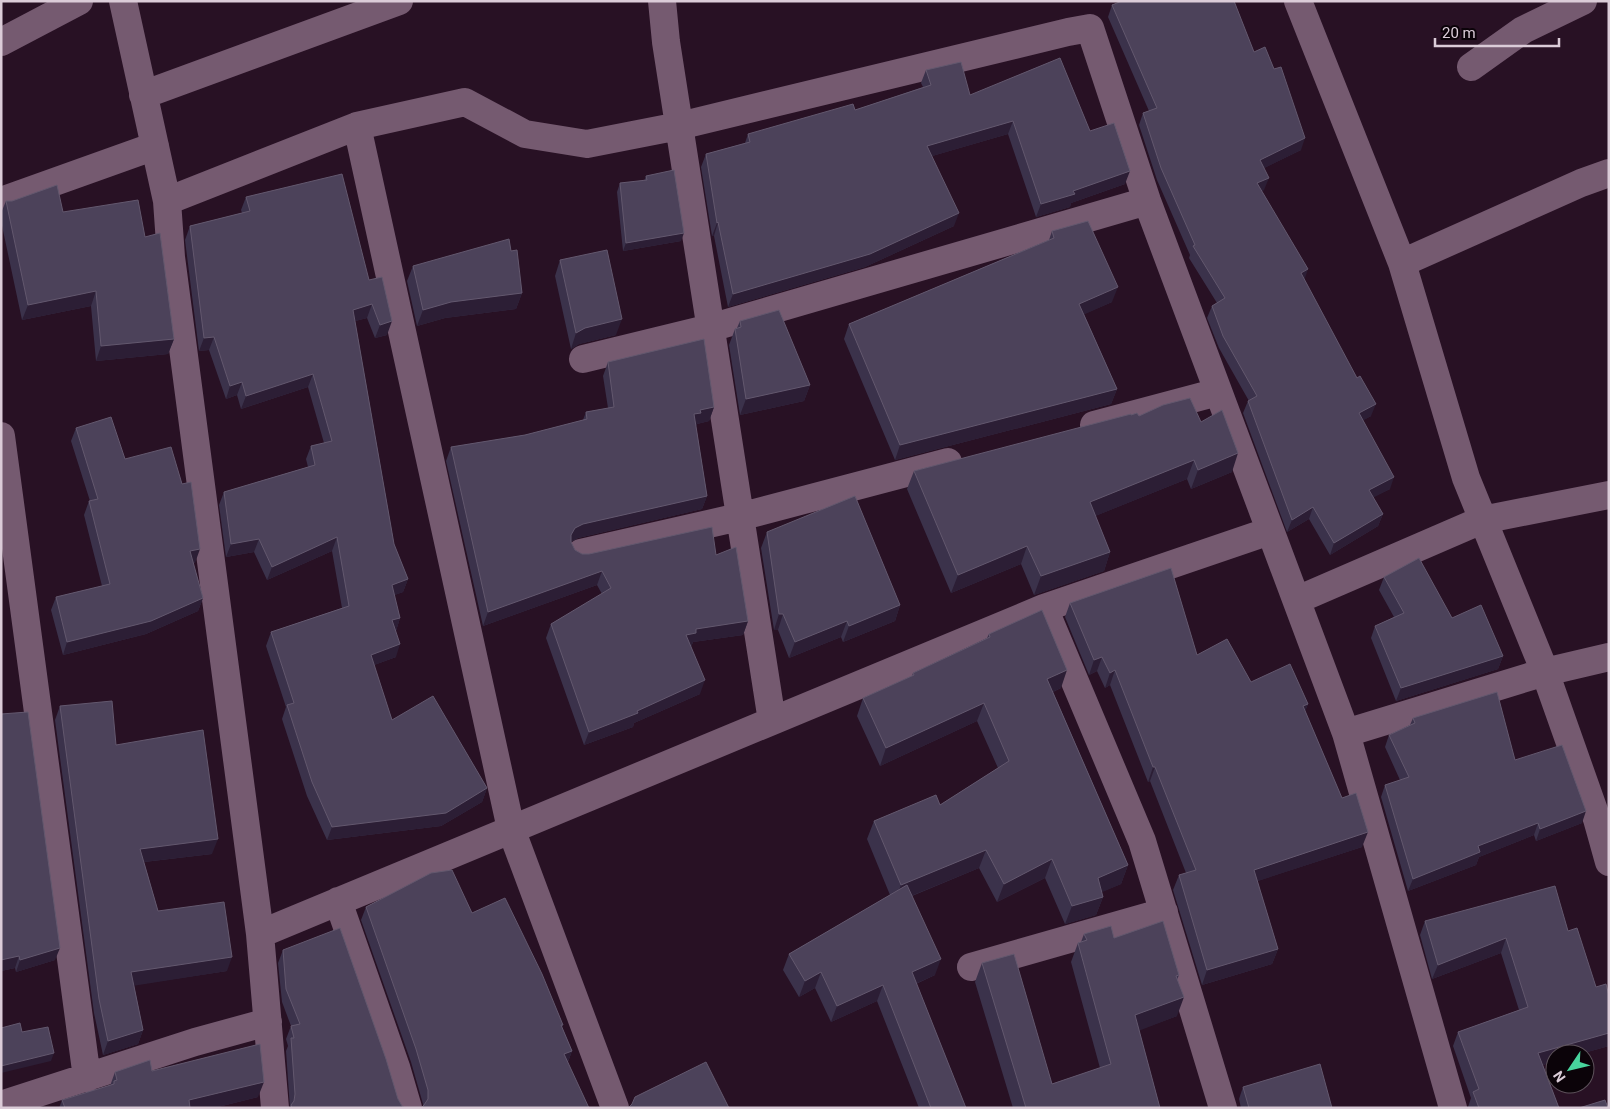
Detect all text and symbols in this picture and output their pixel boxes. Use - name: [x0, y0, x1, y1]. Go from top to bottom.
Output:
- scale bar: [1435, 15, 1559, 47]
- text: 20 m: [1442, 24, 1476, 42]
- north arrow: [1545, 1044, 1595, 1094]
- text: N: [1550, 1068, 1569, 1085]

